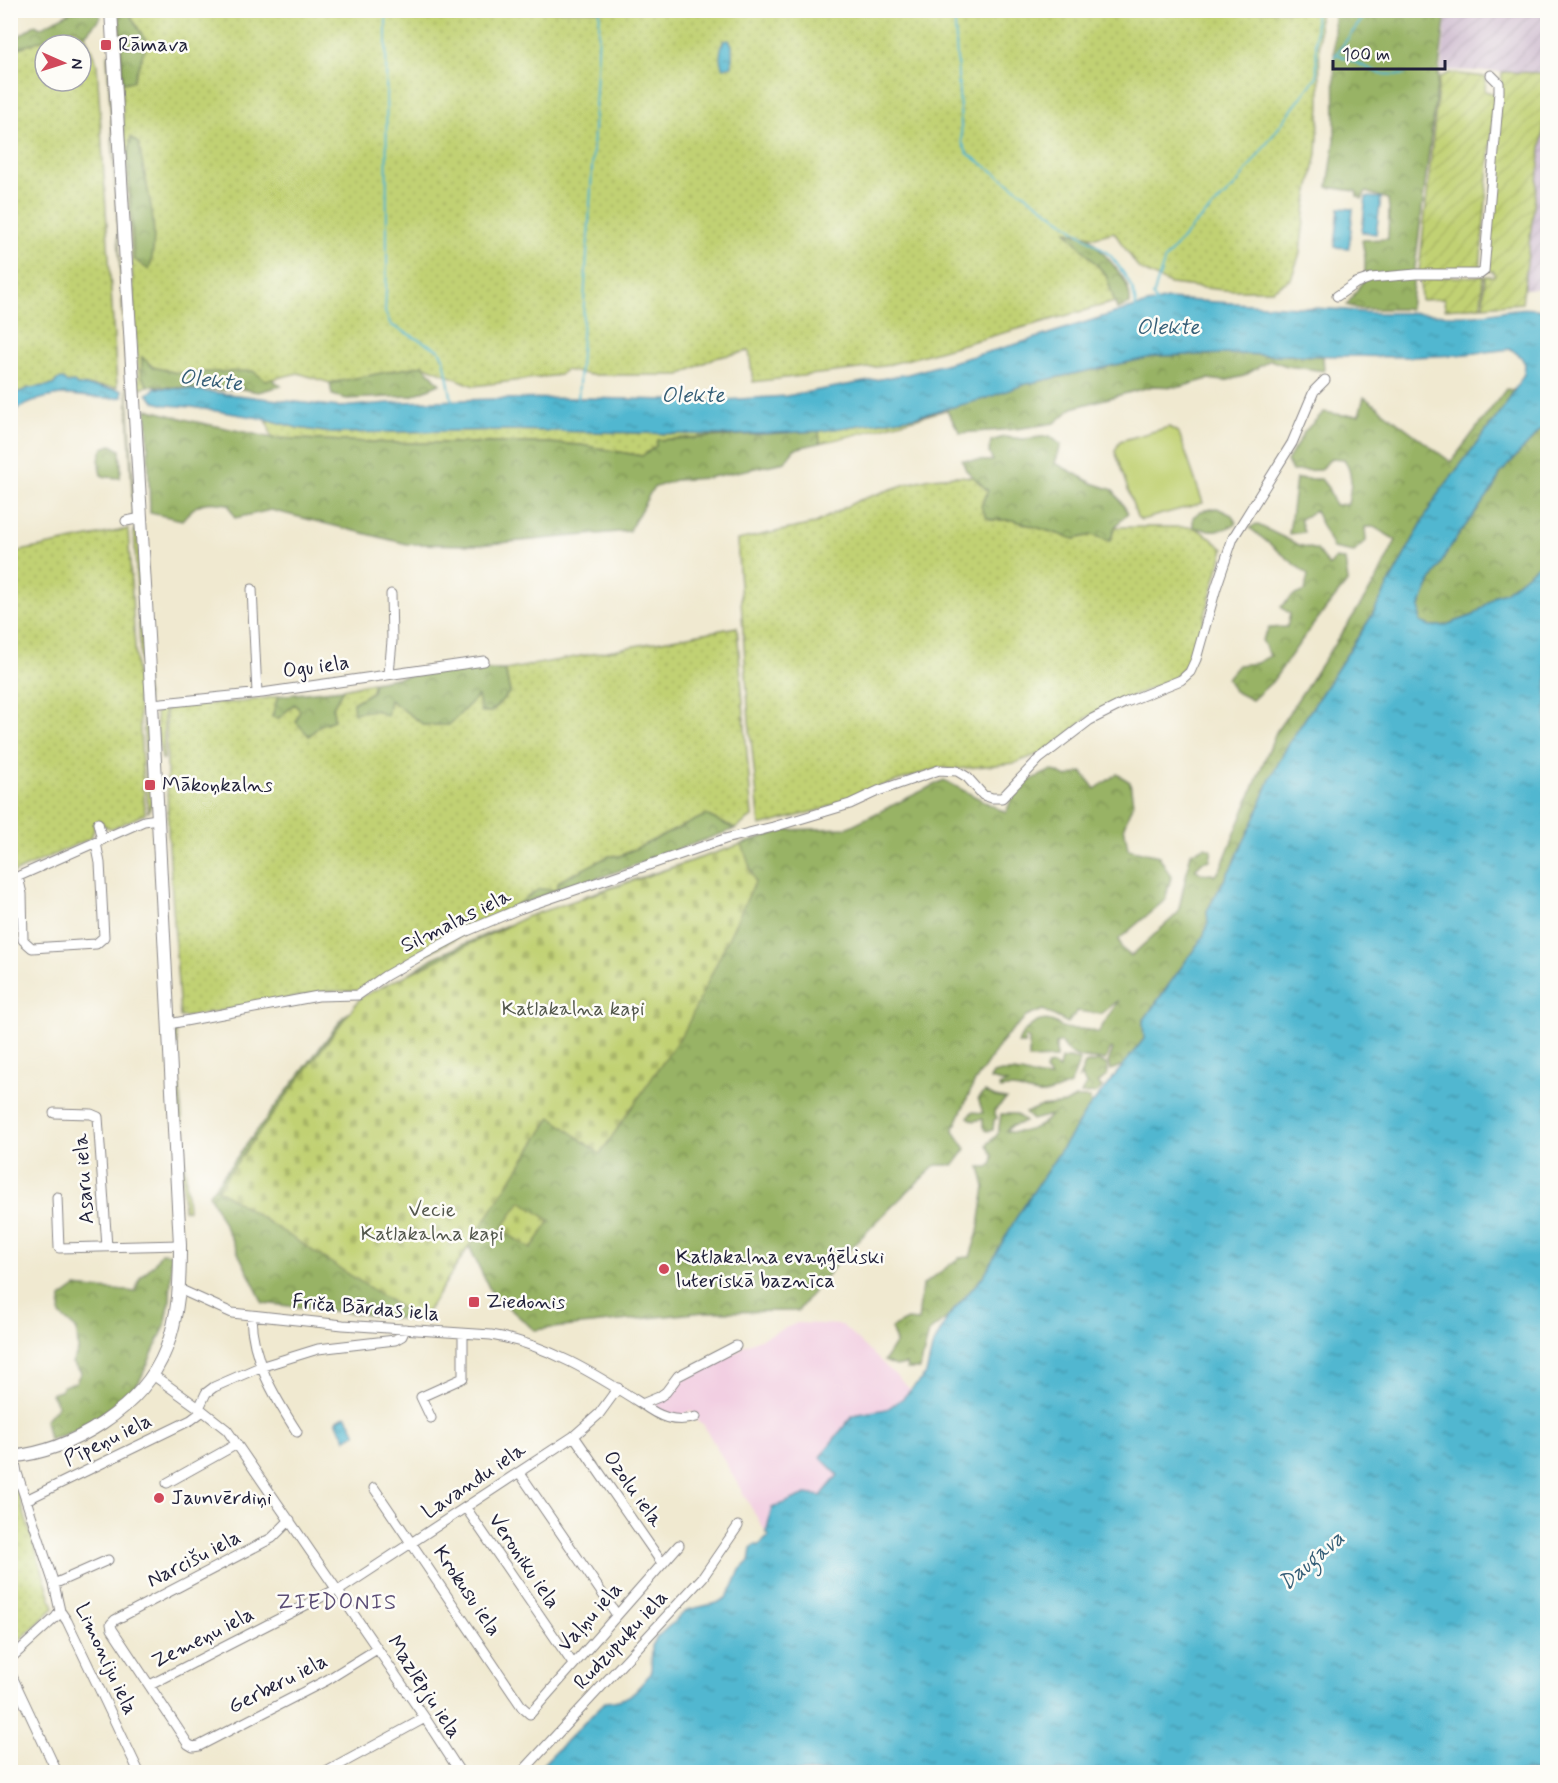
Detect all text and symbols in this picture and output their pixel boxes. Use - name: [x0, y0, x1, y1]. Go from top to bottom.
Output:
- place label: Rāmava: [118, 31, 189, 59]
- north arrow: [33, 33, 93, 93]
- scale bar: [1333, 33, 1446, 71]
- marker: Rāmava: [99, 38, 113, 52]
- text: 100 m: [1342, 43, 1390, 67]
- text: N: [66, 58, 87, 70]
- water label: Olekte: [1136, 314, 1200, 342]
- water label: Olekte: [178, 363, 245, 399]
- water label: Olekte: [661, 382, 725, 410]
- street label: Ogu iela: [281, 648, 351, 686]
- place label: Mākoņkalns: [162, 771, 273, 799]
- marker: Mākoņkalns: [143, 778, 157, 792]
- street label: Silmalas iela: [396, 882, 516, 960]
- park label: Katlakalna kapi: [501, 995, 645, 1023]
- street label: Asaru iela: [67, 1132, 101, 1225]
- park label: Vecie Katlakalna kapi: [360, 1196, 504, 1248]
- place label: Katlakalna evaņģēliski luteriskā baznīca: [676, 1243, 885, 1295]
- marker: Katlakalna evaņģēliski luteriskā baznīca: [657, 1262, 671, 1276]
- street label: Friča Bārdas iela: [291, 1288, 441, 1328]
- place label: Ziedonis: [486, 1288, 565, 1316]
- marker: Ziedonis: [467, 1295, 481, 1309]
- street label: Pīpeņu iela: [59, 1407, 157, 1473]
- street label: Lavandu iela: [417, 1436, 532, 1526]
- street label: Ozolu iela: [596, 1445, 670, 1533]
- place label: Jaunvērdiņi: [171, 1484, 272, 1512]
- marker: Jaunvērdiņi: [152, 1491, 166, 1505]
- street label: Veroniku iela: [482, 1507, 566, 1615]
- street label: Narcišu iela: [142, 1523, 246, 1595]
- water label: Daugava: [1273, 1525, 1353, 1599]
- street label: Krokusu iela: [426, 1540, 508, 1642]
- street label: Vaļņu iela: [551, 1576, 629, 1658]
- street label: Rudzupuķu iela: [568, 1584, 674, 1696]
- district label: ZIEDONIS: [276, 1589, 398, 1617]
- street label: Limoniju iela: [68, 1599, 144, 1719]
- street label: Zemeņu iela: [147, 1600, 259, 1676]
- street label: Mazlēpju iela: [380, 1630, 468, 1744]
- street label: Gerberu iela: [224, 1647, 332, 1721]

